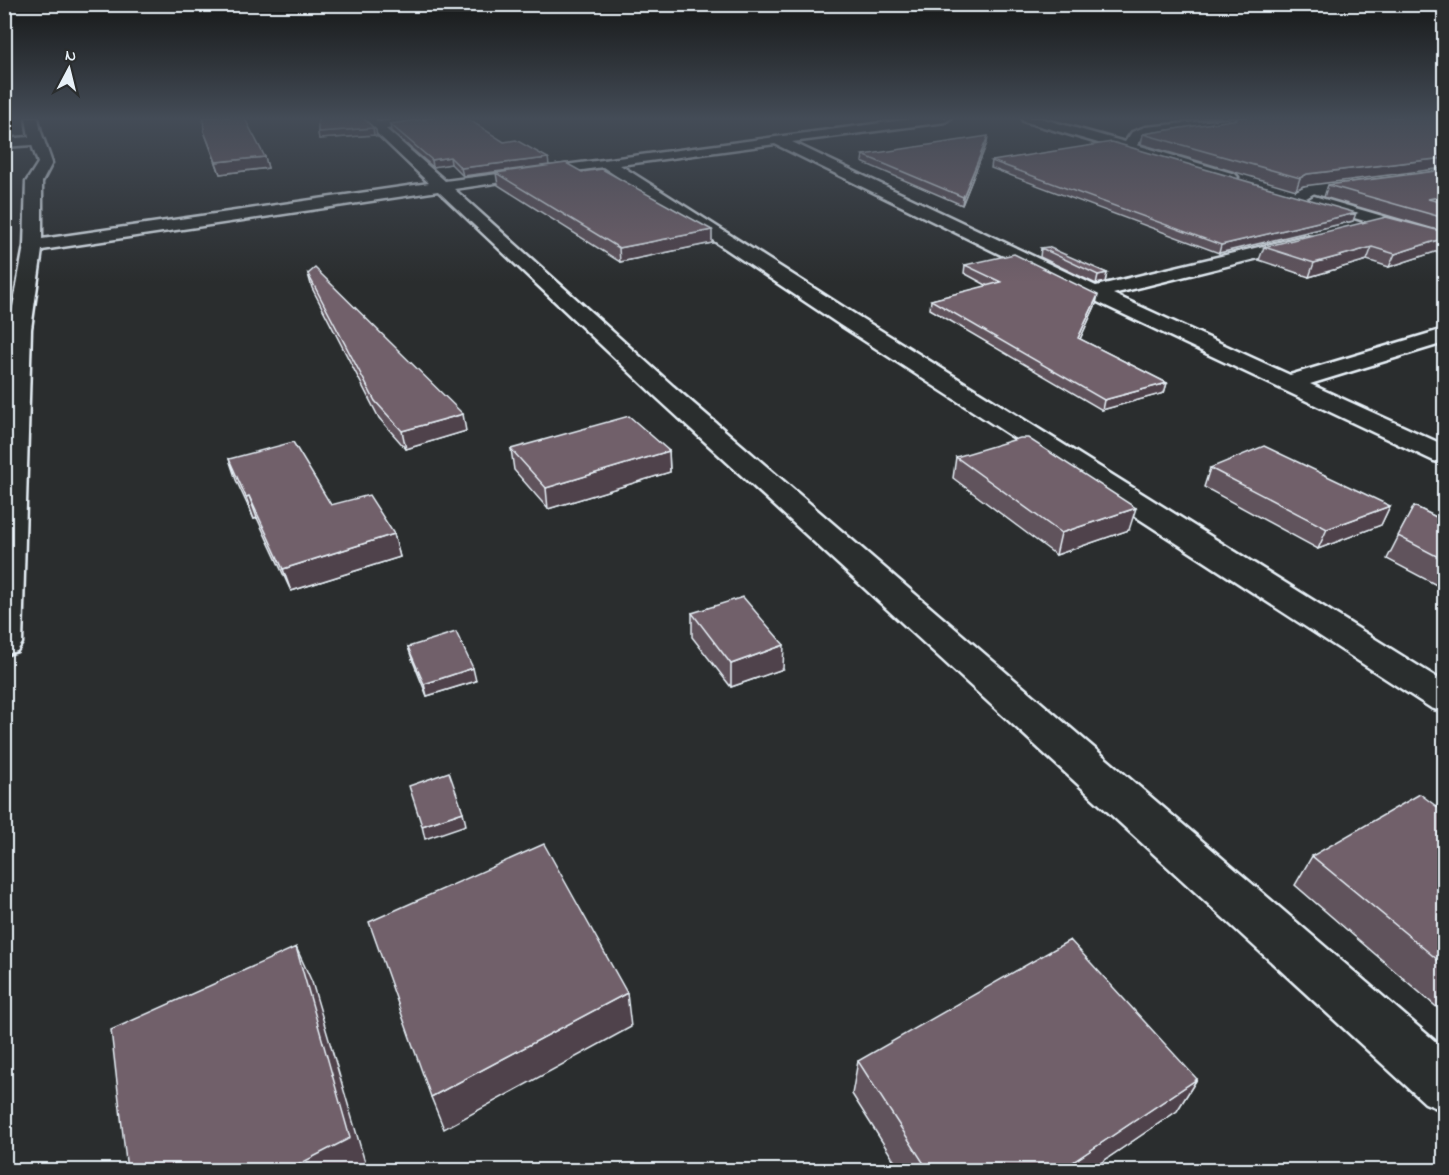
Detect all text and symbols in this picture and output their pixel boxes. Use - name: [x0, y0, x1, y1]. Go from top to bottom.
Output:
- north arrow: [39, 39, 99, 99]
- text: N: [64, 44, 78, 69]

